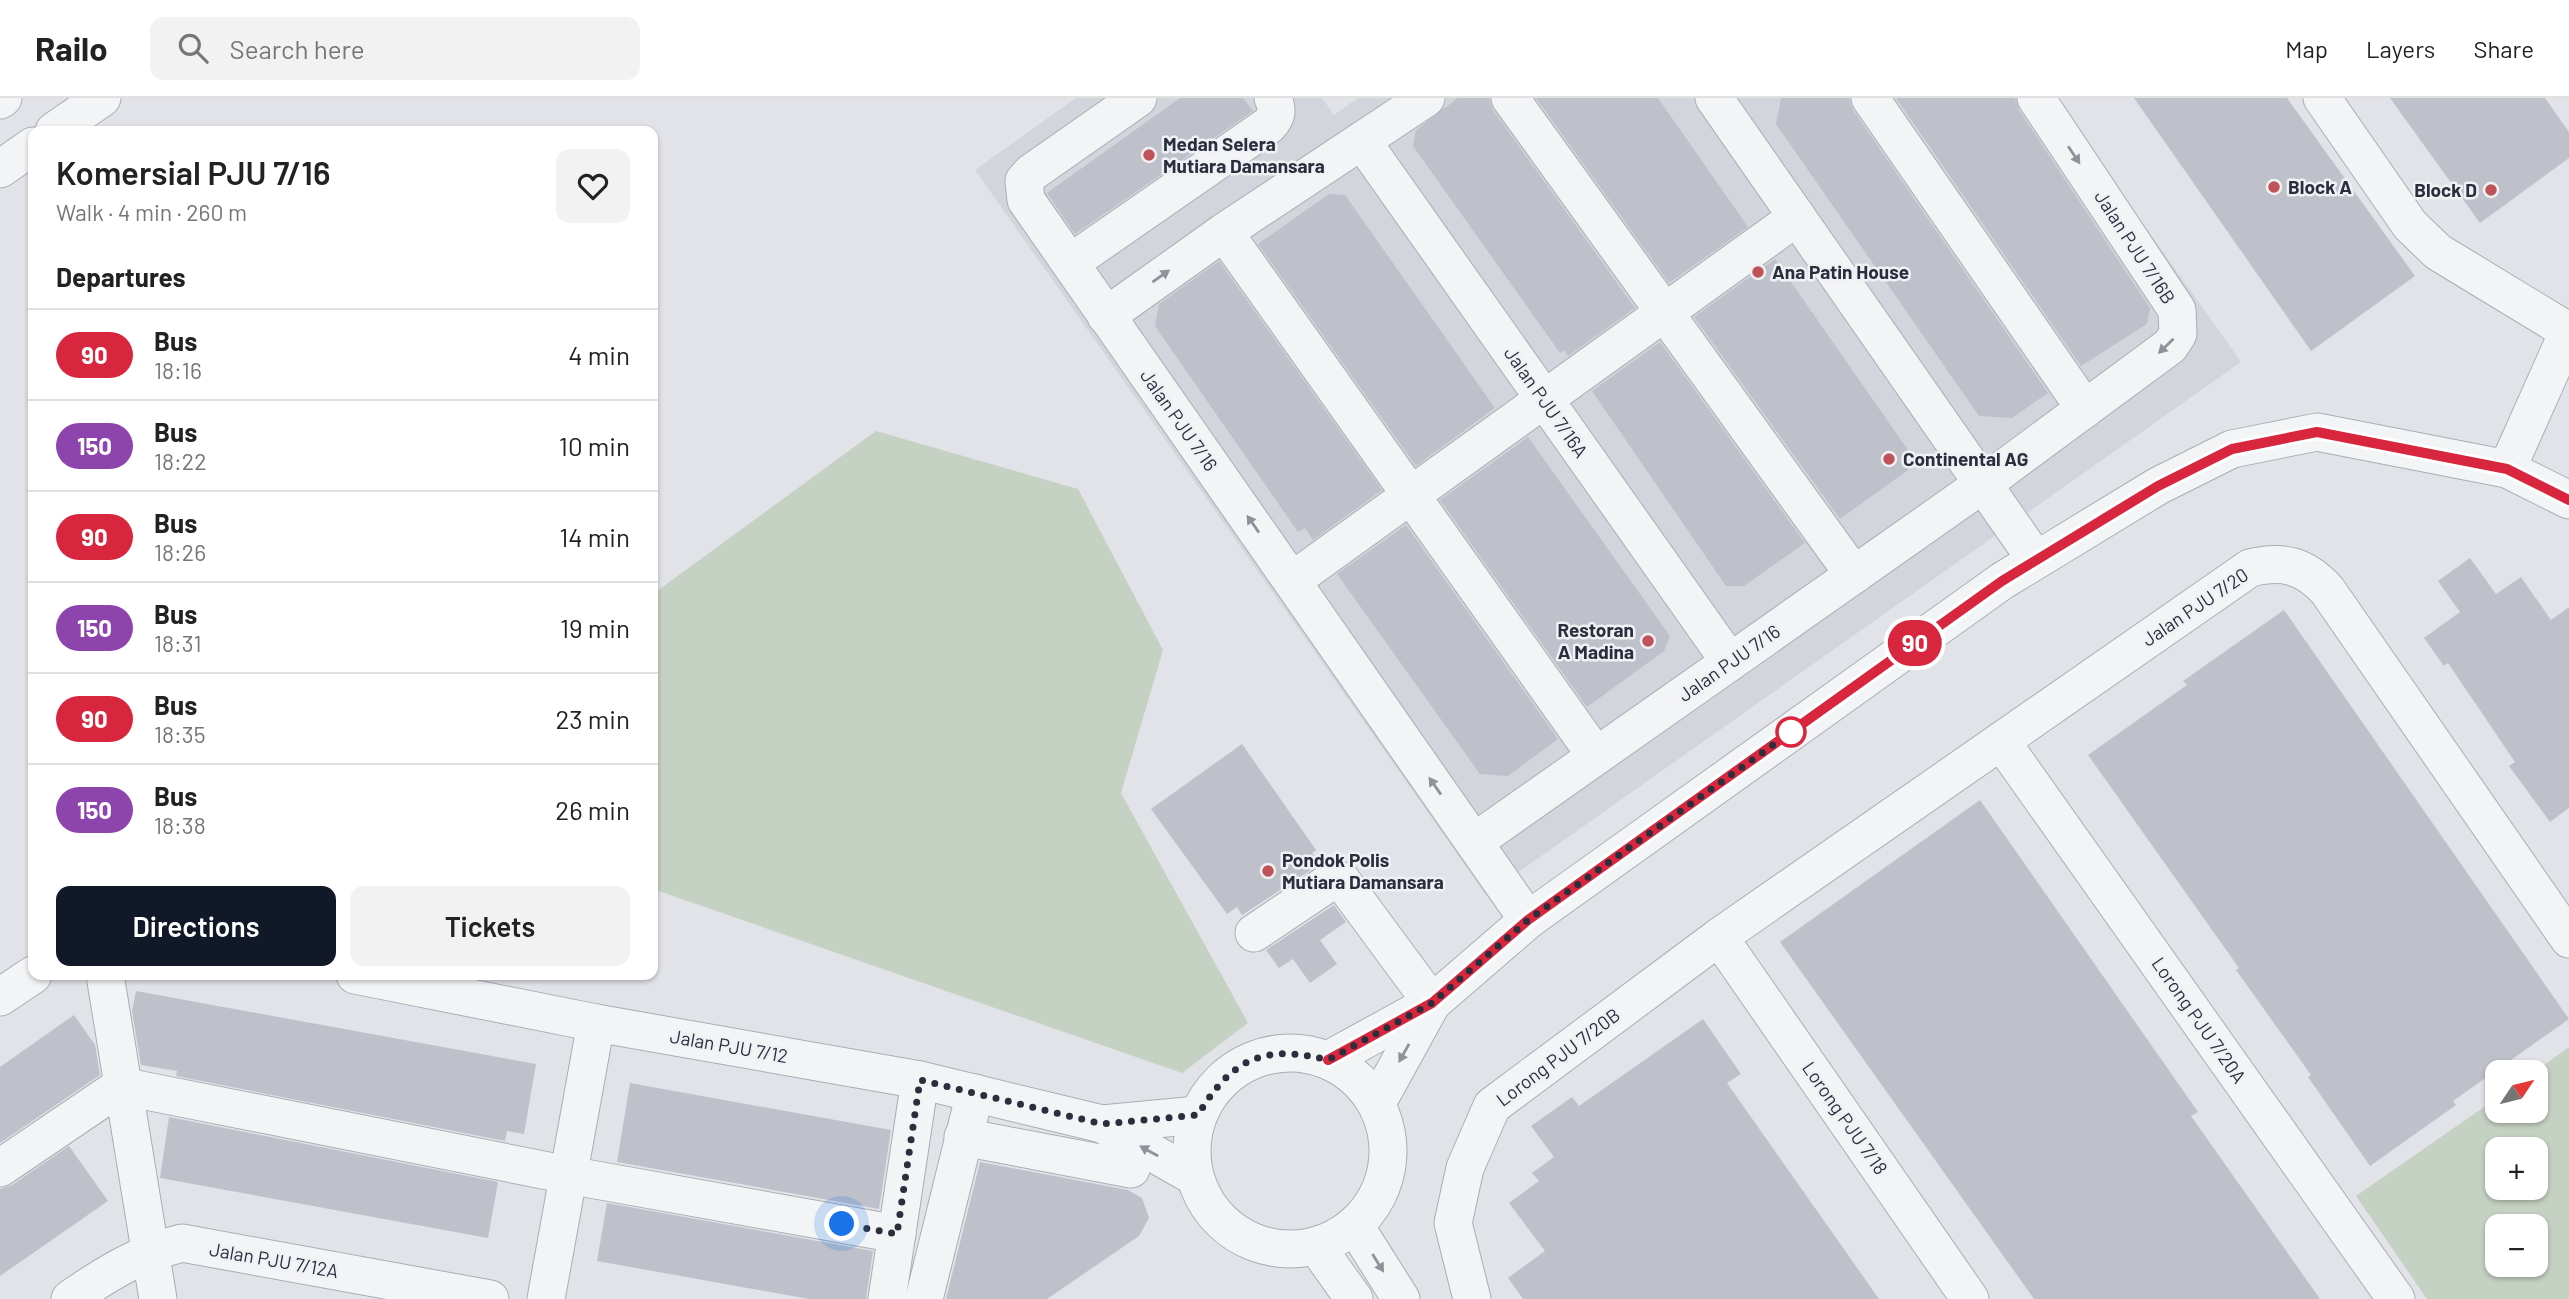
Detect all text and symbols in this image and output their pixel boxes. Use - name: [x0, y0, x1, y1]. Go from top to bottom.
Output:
- search box: [150, 17, 640, 80]
- text: Railo: [35, 28, 108, 68]
- icon: search: [174, 29, 212, 67]
- text: Search here: [230, 33, 365, 64]
- text: Map: [2285, 34, 2328, 63]
- text: Layers: [2366, 34, 2435, 63]
- text: Share: [2473, 34, 2534, 63]
- place label: Medan Selera Mutiara Damansara: [1163, 132, 1325, 177]
- one-way arrow: [2067, 145, 2080, 165]
- marker: Medan Selera Mutiara Damansara: [1141, 147, 1157, 163]
- button: heart: [556, 149, 630, 223]
- text: Komersial PJU 7/16: [56, 152, 330, 192]
- place label: Block A: [2288, 175, 2352, 198]
- place label: Block D: [2414, 178, 2477, 201]
- marker: Block A: [2266, 179, 2282, 195]
- marker: Block D: [2483, 182, 2499, 198]
- street label: Jalan PJU 7/16B: [2090, 186, 2181, 308]
- text: Walk · 4 min · 260 m: [56, 198, 247, 226]
- place label: Ana Patin House: [1772, 260, 1909, 283]
- text: Departures: [56, 261, 186, 292]
- marker: Ana Patin House: [1750, 264, 1766, 280]
- one-way arrow: [1152, 269, 1170, 283]
- text: Bus: [154, 325, 197, 356]
- one-way arrow: [2158, 338, 2175, 355]
- text: 4 min: [568, 339, 630, 370]
- text: 90: [81, 340, 108, 369]
- street label: Jalan PJU 7/16A: [1500, 342, 1593, 462]
- text: 18:16: [154, 356, 202, 384]
- street label: Jalan PJU 7/16: [1136, 364, 1223, 475]
- text: Bus: [154, 416, 197, 447]
- text: 10 min: [559, 430, 630, 461]
- text: 150: [77, 431, 112, 460]
- text: 18:22: [154, 447, 207, 475]
- place label: Continental AG: [1903, 447, 2028, 470]
- marker: Continental AG: [1881, 451, 1897, 467]
- text: Bus: [154, 507, 197, 538]
- one-way arrow: [1246, 515, 1260, 533]
- text: 14 min: [559, 521, 630, 552]
- text: 90: [81, 522, 108, 551]
- text: 18:26: [154, 538, 206, 566]
- street label: Jalan PJU 7/20: [2137, 563, 2252, 651]
- text: Bus: [154, 598, 197, 629]
- text: 19 min: [560, 612, 630, 643]
- text: 150: [77, 613, 112, 642]
- place label: Restoran A Madina: [1557, 618, 1634, 663]
- street label: Jalan PJU 7/16: [1673, 619, 1784, 706]
- line badge: 90: [1884, 620, 1946, 666]
- text: 90: [1902, 628, 1928, 657]
- text: 18:31: [154, 629, 202, 657]
- marker: Restoran A Madina: [1640, 633, 1656, 649]
- text: Bus: [154, 689, 197, 720]
- text: 23 min: [555, 703, 630, 734]
- text: 90: [81, 704, 108, 733]
- unlabelled marker: [1776, 717, 1806, 747]
- text: 18:35: [154, 720, 206, 748]
- one-way arrow: [1428, 777, 1442, 795]
- text: Bus: [154, 780, 197, 811]
- text: 26 min: [555, 794, 630, 825]
- text: 150: [77, 795, 112, 824]
- text: 18:38: [154, 811, 206, 839]
- place label: Pondok Polis Mutiara Damansara: [1282, 848, 1444, 893]
- marker: Pondok Polis Mutiara Damansara: [1260, 863, 1276, 879]
- button: Directions: [56, 886, 336, 966]
- button: Tickets: [350, 886, 630, 966]
- street label: Lorong PJU 7/20A: [2147, 952, 2251, 1087]
- street label: Lorong PJU 7/20B: [1491, 1003, 1624, 1111]
- street label: Jalan PJU 7/12: [668, 1024, 790, 1067]
- one-way arrow: [1399, 1043, 1410, 1063]
- street label: Lorong PJU 7/18: [1798, 1057, 1893, 1179]
- north arrow: [2485, 1060, 2548, 1124]
- map controls: [2485, 1060, 2548, 1277]
- button: +: [2485, 1137, 2548, 1200]
- one-way arrow: [1139, 1145, 1158, 1157]
- your location: [824, 1206, 859, 1241]
- button: −: [2485, 1214, 2548, 1277]
- street label: Jalan PJU 7/12A: [208, 1237, 340, 1282]
- one-way arrow: [1371, 1253, 1384, 1272]

